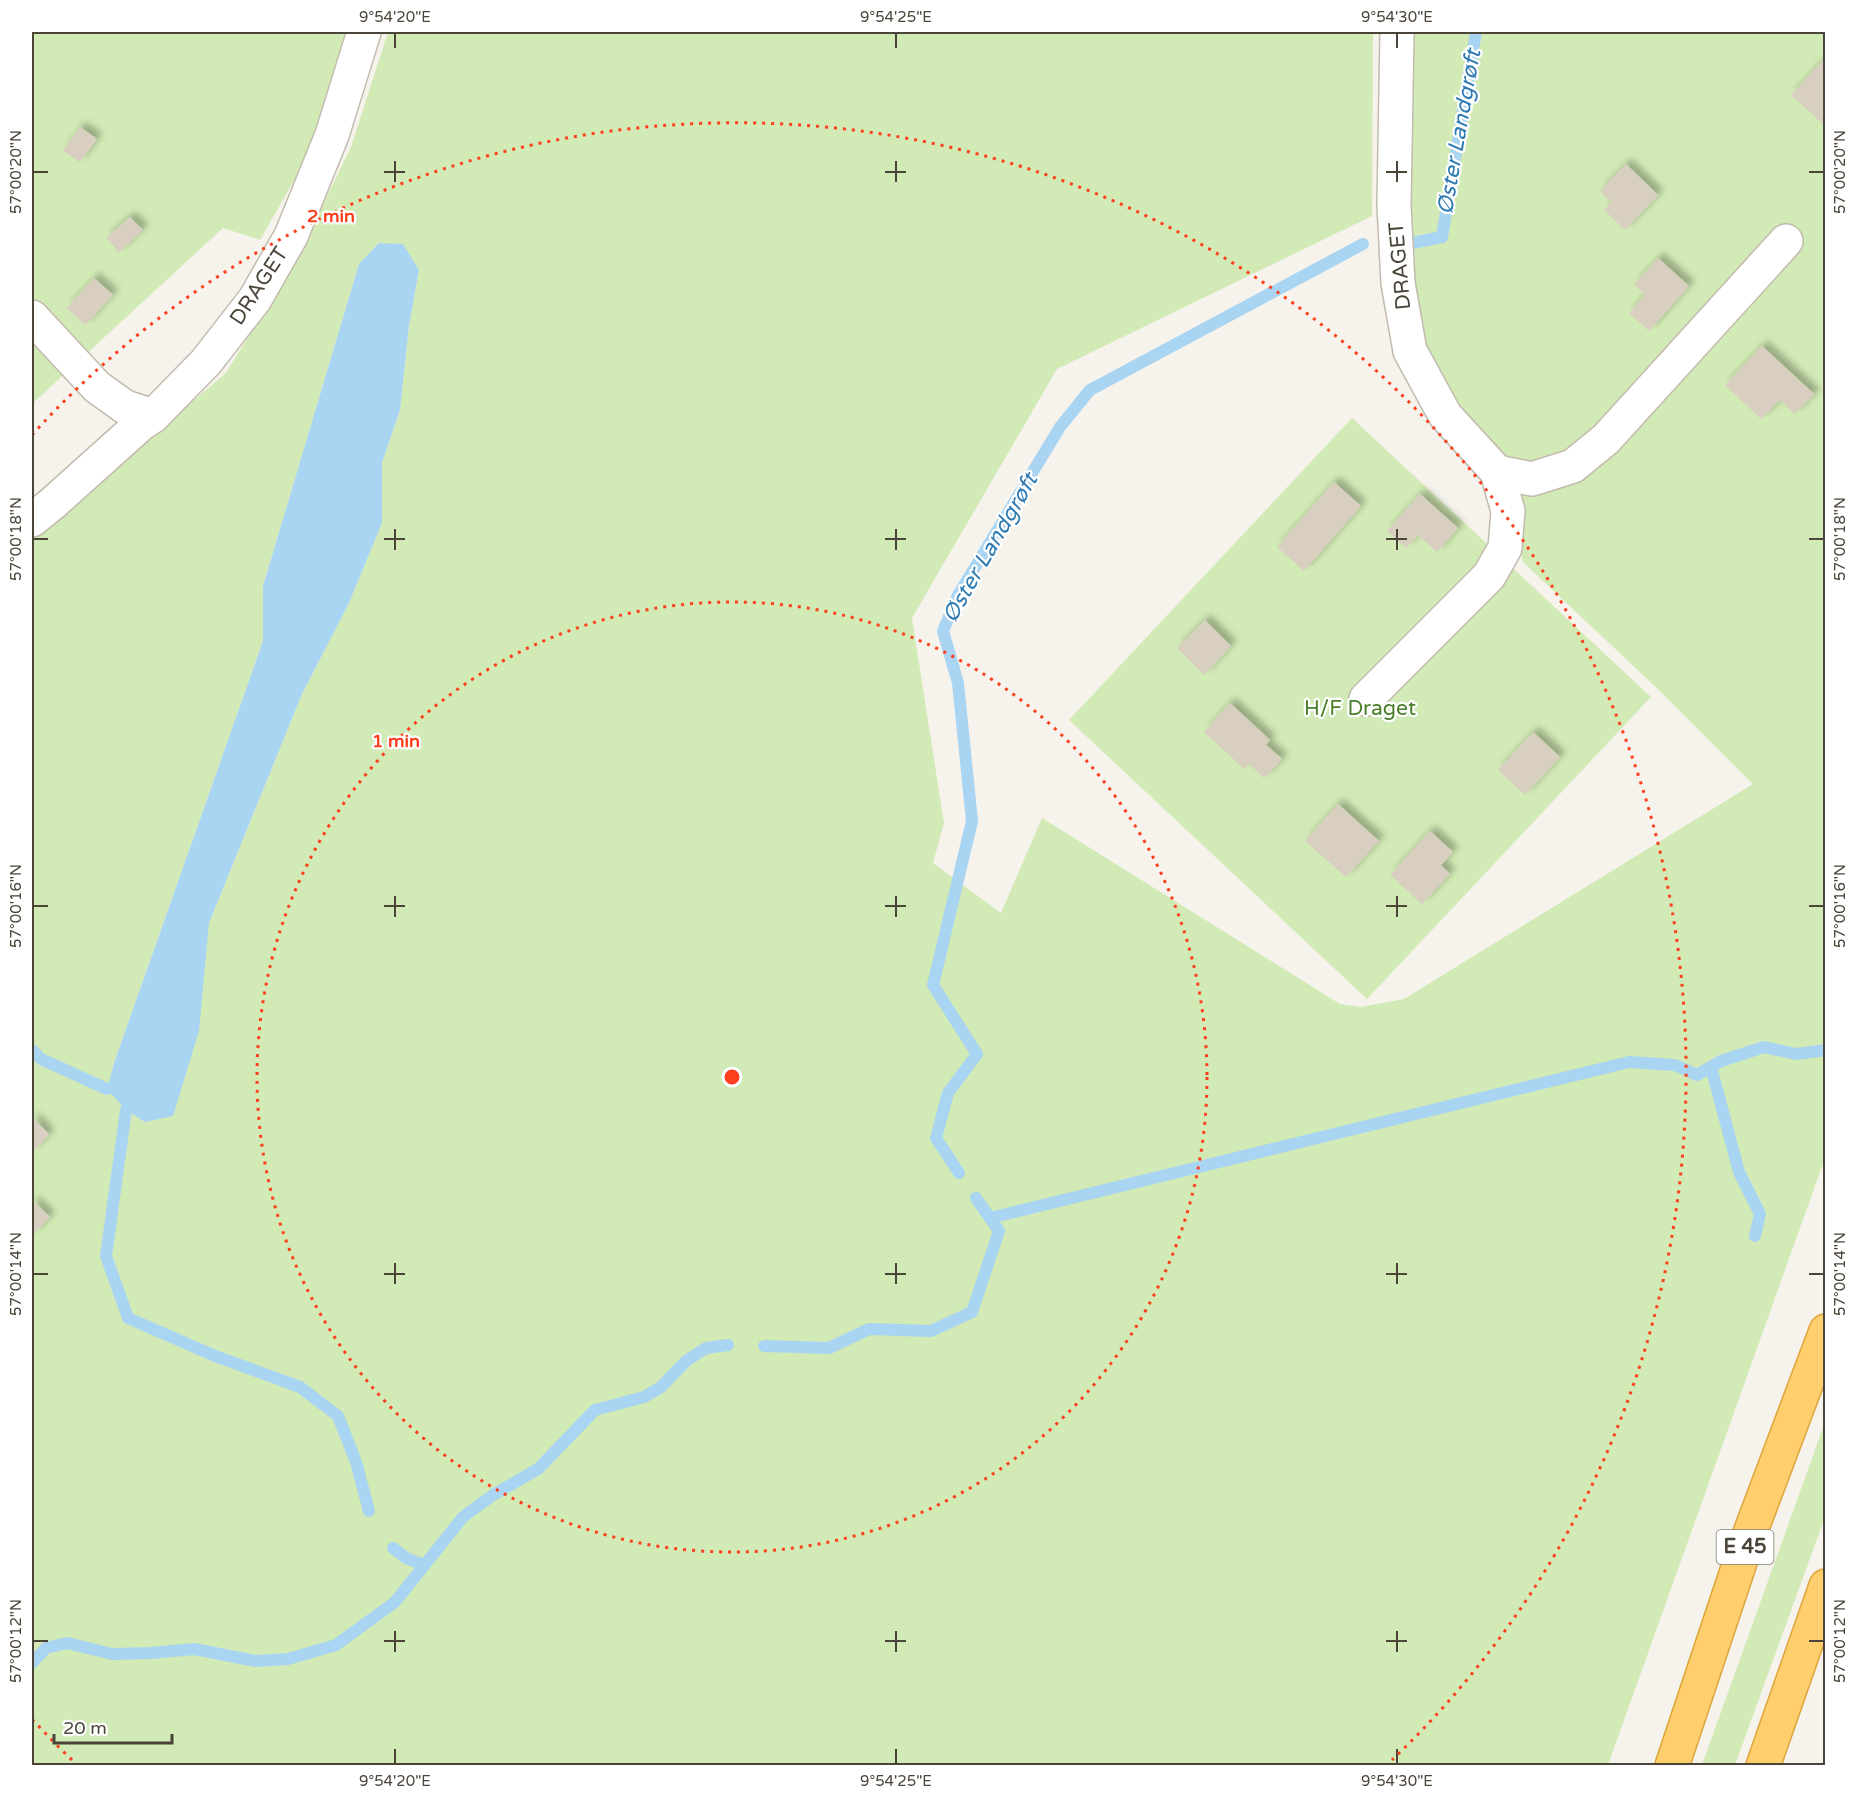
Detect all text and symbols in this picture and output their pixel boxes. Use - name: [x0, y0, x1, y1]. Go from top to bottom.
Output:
- text: 9°54'20"E: [359, 8, 431, 26]
- text: 9°54'25"E: [860, 8, 932, 26]
- text: 9°54'30"E: [1361, 8, 1433, 26]
- water label: Øster Landgrøft: [1432, 45, 1487, 217]
- text: 57°00'20"N: [7, 130, 25, 214]
- text: 57°00'20"N: [1831, 130, 1849, 214]
- text: 2 min: [307, 205, 355, 227]
- street label: DRAGET: [1384, 221, 1416, 311]
- street label: DRAGET: [225, 242, 294, 330]
- water label: Øster Landgrøft: [937, 467, 1044, 627]
- text: 57°00'18"N: [7, 497, 25, 581]
- text: 57°00'18"N: [1831, 497, 1849, 581]
- park label: H/F Draget: [1304, 696, 1416, 721]
- text: 1 min: [372, 730, 420, 752]
- text: 57°00'16"N: [7, 864, 25, 948]
- text: 57°00'16"N: [1831, 864, 1849, 948]
- centre of rings: [722, 1067, 742, 1087]
- text: 57°00'14"N: [7, 1232, 25, 1316]
- text: 57°00'14"N: [1831, 1232, 1849, 1316]
- road number: E 45: [1716, 1530, 1774, 1564]
- text: 57°00'12"N: [7, 1599, 25, 1683]
- text: 57°00'12"N: [1831, 1599, 1849, 1683]
- scale bar: [54, 1707, 172, 1745]
- text: 20 m: [63, 1717, 107, 1739]
- text: 9°54'20"E: [359, 1772, 431, 1790]
- text: 9°54'25"E: [860, 1772, 932, 1790]
- text: 9°54'30"E: [1361, 1772, 1433, 1790]

